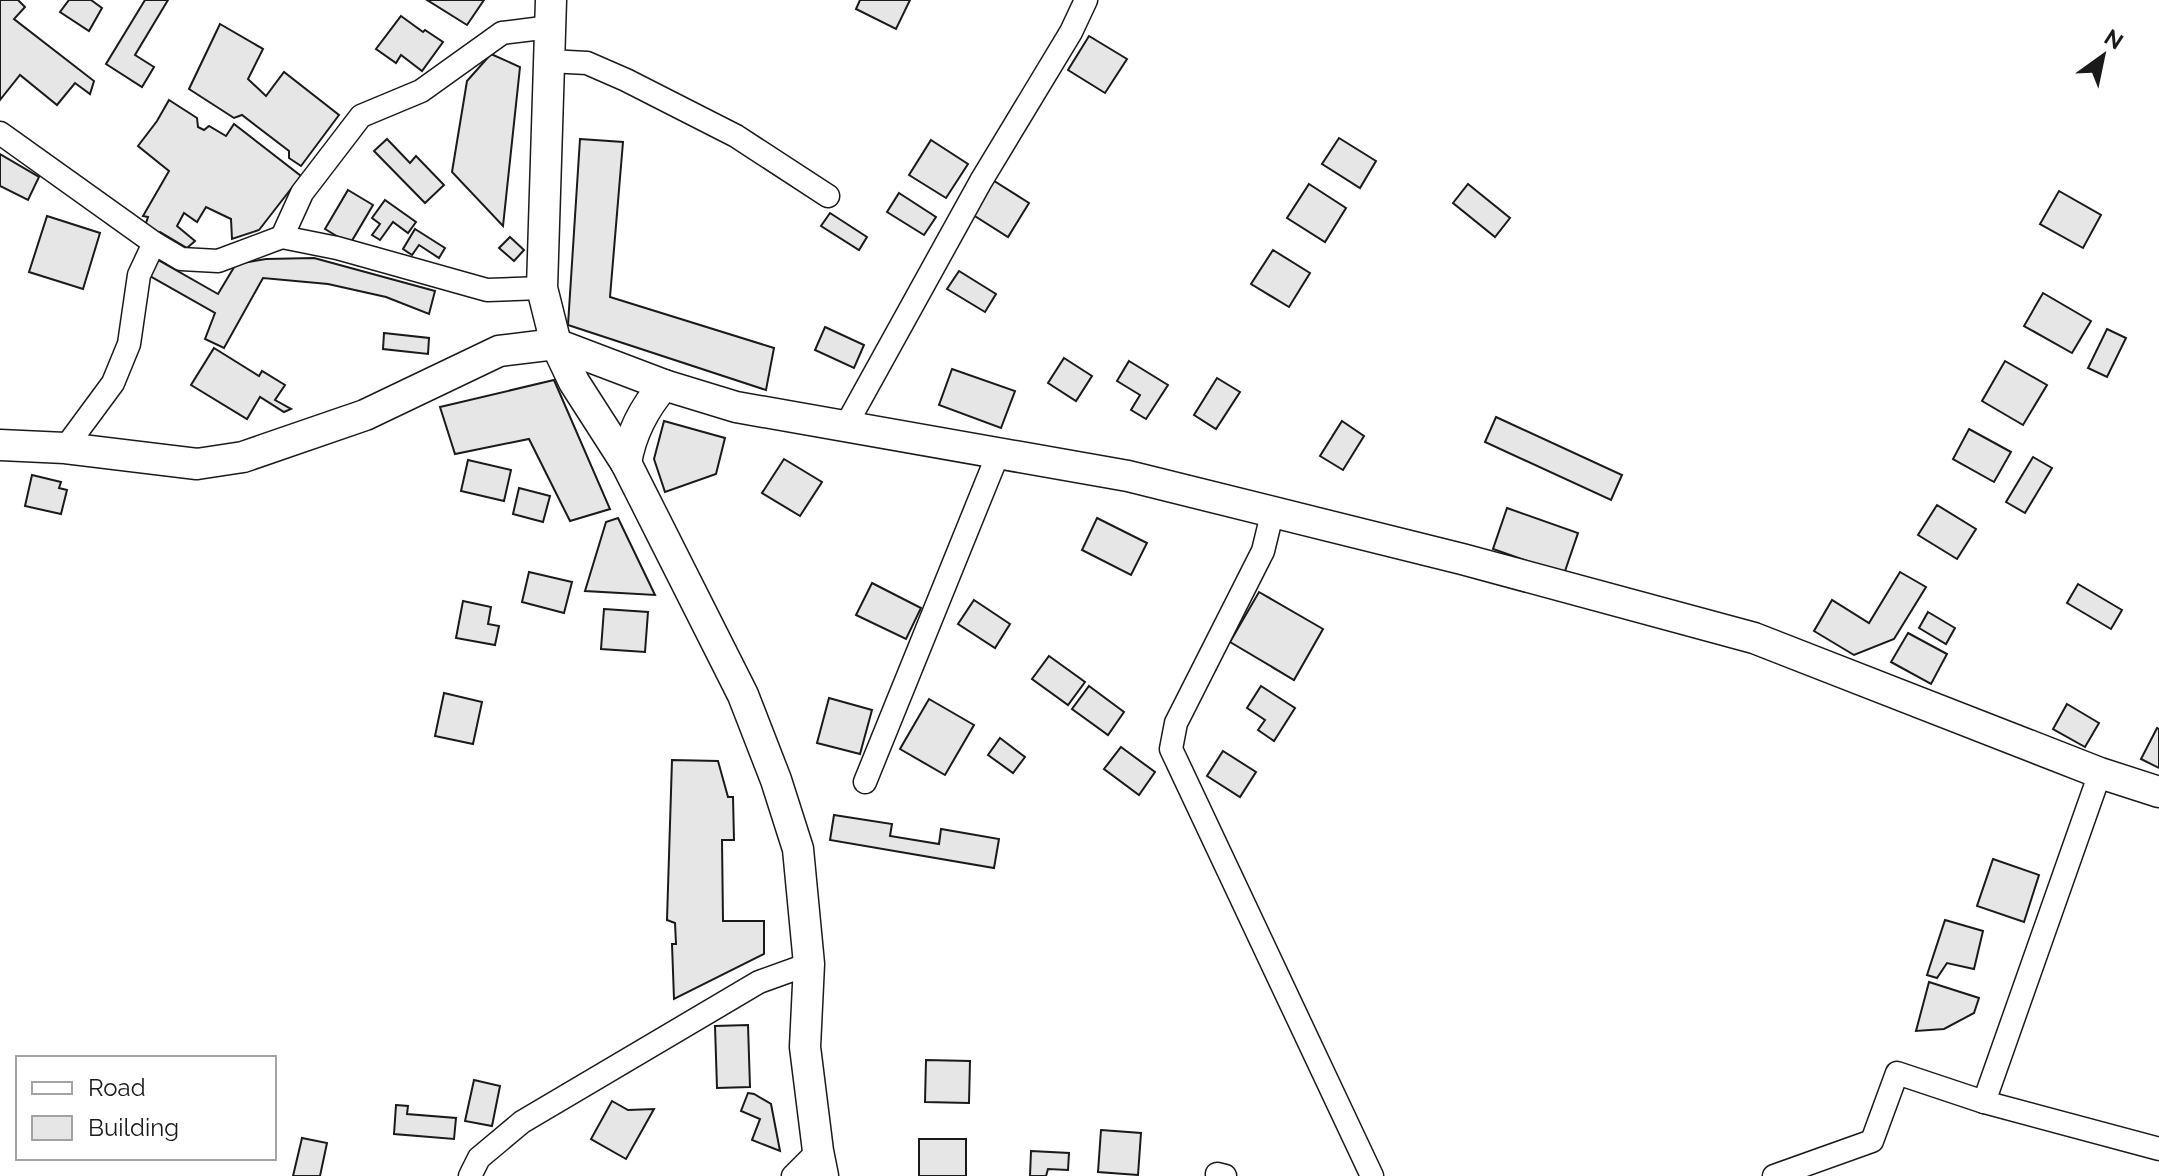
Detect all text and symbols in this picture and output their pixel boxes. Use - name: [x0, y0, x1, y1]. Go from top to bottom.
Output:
- north arrow: [2063, 16, 2143, 96]
- text: N: [2100, 24, 2128, 55]
- legend: [16, 1056, 276, 1160]
- text: Road: [88, 1073, 146, 1102]
- text: Building: [88, 1113, 179, 1142]

